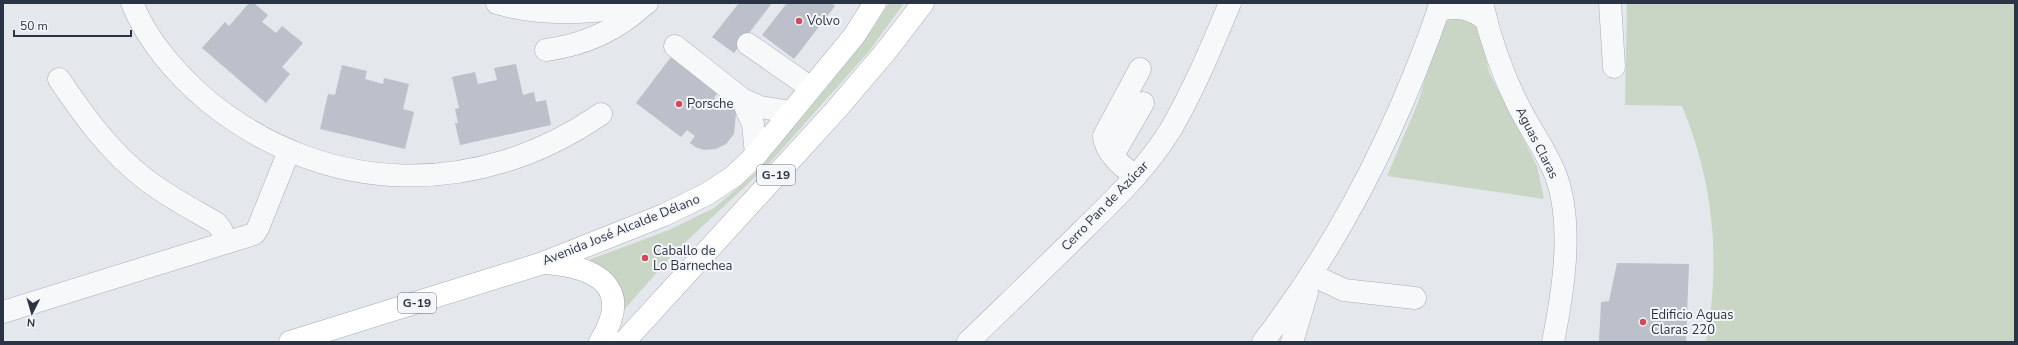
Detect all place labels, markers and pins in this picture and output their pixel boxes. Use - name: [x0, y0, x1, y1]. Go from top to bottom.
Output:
- place label: Volvo: [806, 12, 840, 30]
- marker: Volvo: [794, 16, 804, 26]
- place label: Porsche: [687, 95, 733, 113]
- marker: Porsche: [674, 99, 684, 109]
- place label: Caballo de Lo Barnechea: [653, 242, 732, 275]
- marker: Caballo de Lo Barnechea: [640, 253, 650, 263]
- place label: Edificio Aguas Claras 220: [1651, 306, 1733, 339]
- marker: Edificio Aguas Claras 220: [1638, 317, 1648, 327]

